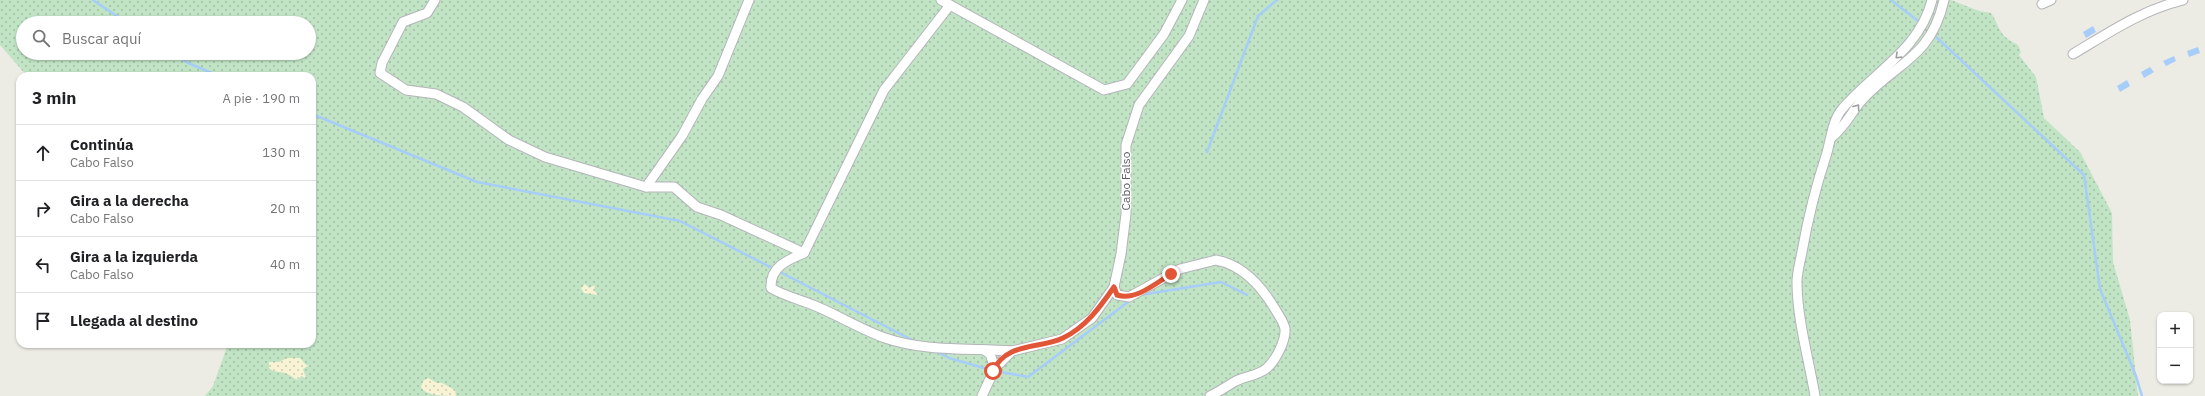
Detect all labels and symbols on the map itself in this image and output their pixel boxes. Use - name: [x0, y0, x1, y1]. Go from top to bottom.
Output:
- one-way arrow: [1895, 51, 1903, 59]
- one-way arrow: [1852, 104, 1859, 111]
- street label: Cabo Falso: [1118, 151, 1133, 210]
- route end: [1162, 265, 1180, 283]
- route start: [984, 362, 1002, 380]

